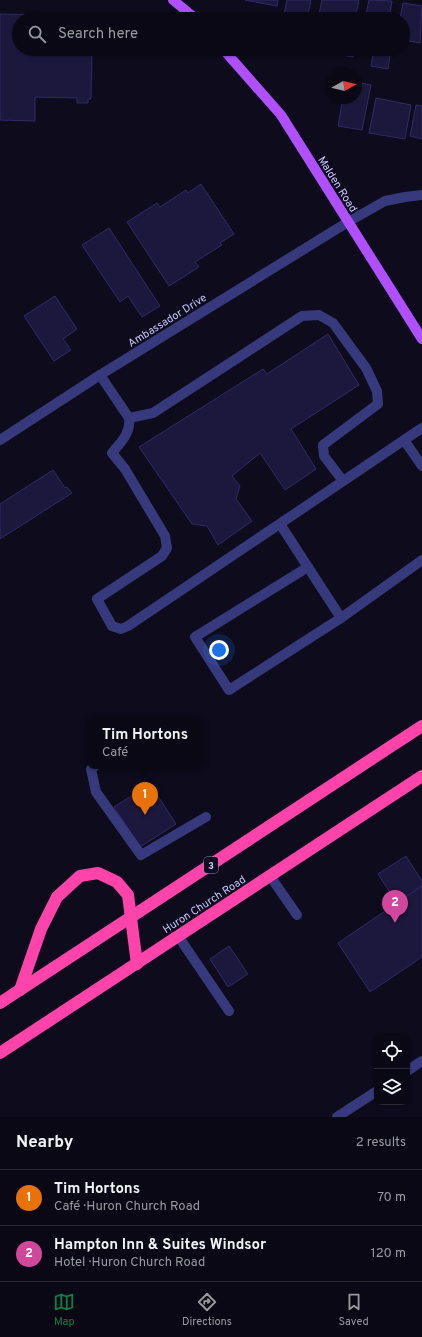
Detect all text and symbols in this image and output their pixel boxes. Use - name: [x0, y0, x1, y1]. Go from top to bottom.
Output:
- search box: [12, 12, 410, 56]
- icon: search: [26, 23, 48, 45]
- text: Search here: [58, 25, 138, 44]
- north arrow: [326, 68, 362, 104]
- street label: Malden Road: [314, 154, 360, 215]
- street label: Ambassador Drive: [126, 291, 210, 351]
- your location: [209, 640, 229, 660]
- popup: [87, 717, 203, 769]
- text: Tim Hortons: [102, 726, 188, 745]
- text: Café: [102, 745, 128, 761]
- pin: 1: [132, 782, 158, 815]
- road number: 3: [204, 857, 218, 873]
- street label: Huron Church Road: [160, 873, 249, 937]
- pin: 2: [382, 890, 408, 923]
- map controls: [374, 1033, 410, 1105]
- button: locate: [374, 1033, 410, 1069]
- button: layers: [374, 1069, 410, 1105]
- text: Nearby: [16, 1132, 73, 1154]
- text: 2 results: [356, 1135, 406, 1151]
- text: Tim Hortons: [54, 1180, 140, 1199]
- text: 1: [26, 1190, 32, 1206]
- text: 70 m: [377, 1190, 406, 1206]
- text: Café · Huron Church Road: [54, 1199, 200, 1215]
- text: Hampton Inn & Suites Windsor: [54, 1236, 266, 1255]
- text: 2: [25, 1246, 33, 1262]
- text: 120 m: [371, 1246, 406, 1262]
- text: Hotel · Huron Church Road: [54, 1255, 205, 1271]
- tab: Map: [53, 1291, 75, 1329]
- tab: Directions: [182, 1291, 232, 1329]
- tab: Saved: [338, 1291, 369, 1329]

